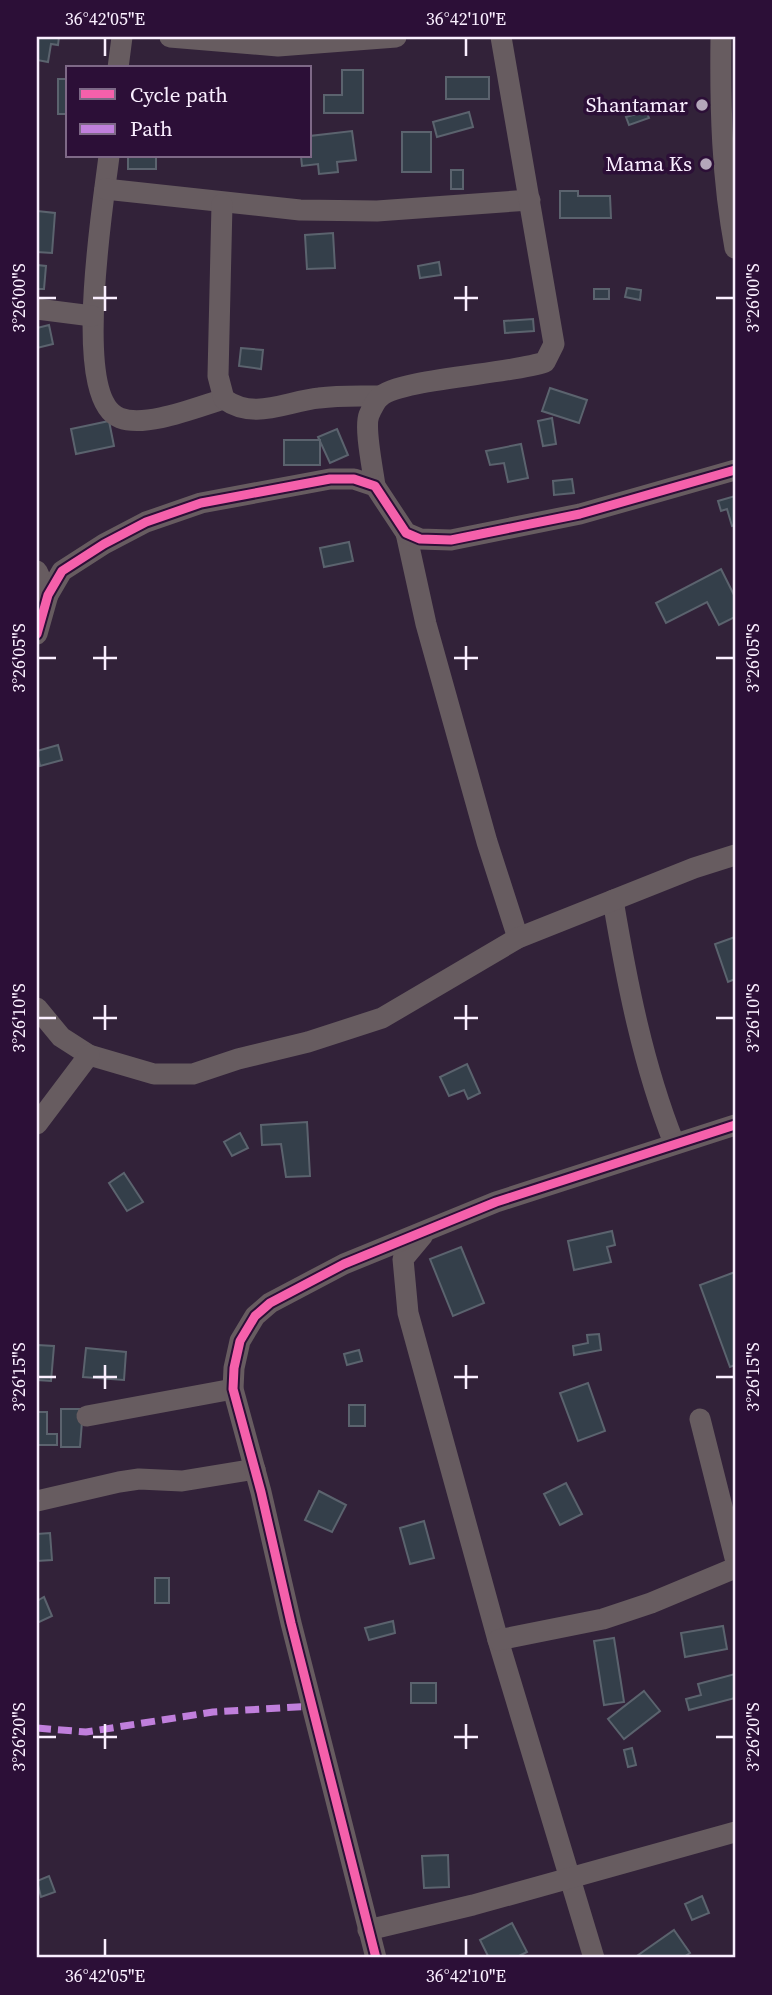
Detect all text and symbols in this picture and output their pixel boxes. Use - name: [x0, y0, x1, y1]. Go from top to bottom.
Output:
- text: 36°42'05"E: [65, 6, 145, 31]
- text: 36°42'10"E: [426, 6, 506, 31]
- legend: [66, 66, 312, 158]
- text: Cycle path: [130, 80, 228, 109]
- place label: Shantamar: [586, 90, 688, 119]
- marker: Shantamar: [694, 97, 710, 113]
- text: Path: [130, 114, 173, 143]
- place label: Mama Ks: [605, 149, 692, 178]
- marker: Mama Ks: [698, 156, 714, 172]
- text: 3°26'00"S: [6, 263, 31, 333]
- text: 3°26'00"S: [740, 263, 765, 333]
- text: 3°26'05"S: [6, 623, 31, 693]
- text: 3°26'05"S: [740, 623, 765, 693]
- text: 3°26'10"S: [6, 983, 31, 1053]
- text: 3°26'10"S: [740, 983, 765, 1053]
- text: 3°26'15"S: [6, 1342, 31, 1412]
- text: 3°26'15"S: [740, 1342, 765, 1412]
- text: 3°26'20"S: [6, 1702, 31, 1772]
- text: 3°26'20"S: [740, 1702, 765, 1772]
- text: 36°42'05"E: [65, 1963, 145, 1988]
- text: 36°42'10"E: [426, 1963, 506, 1988]

